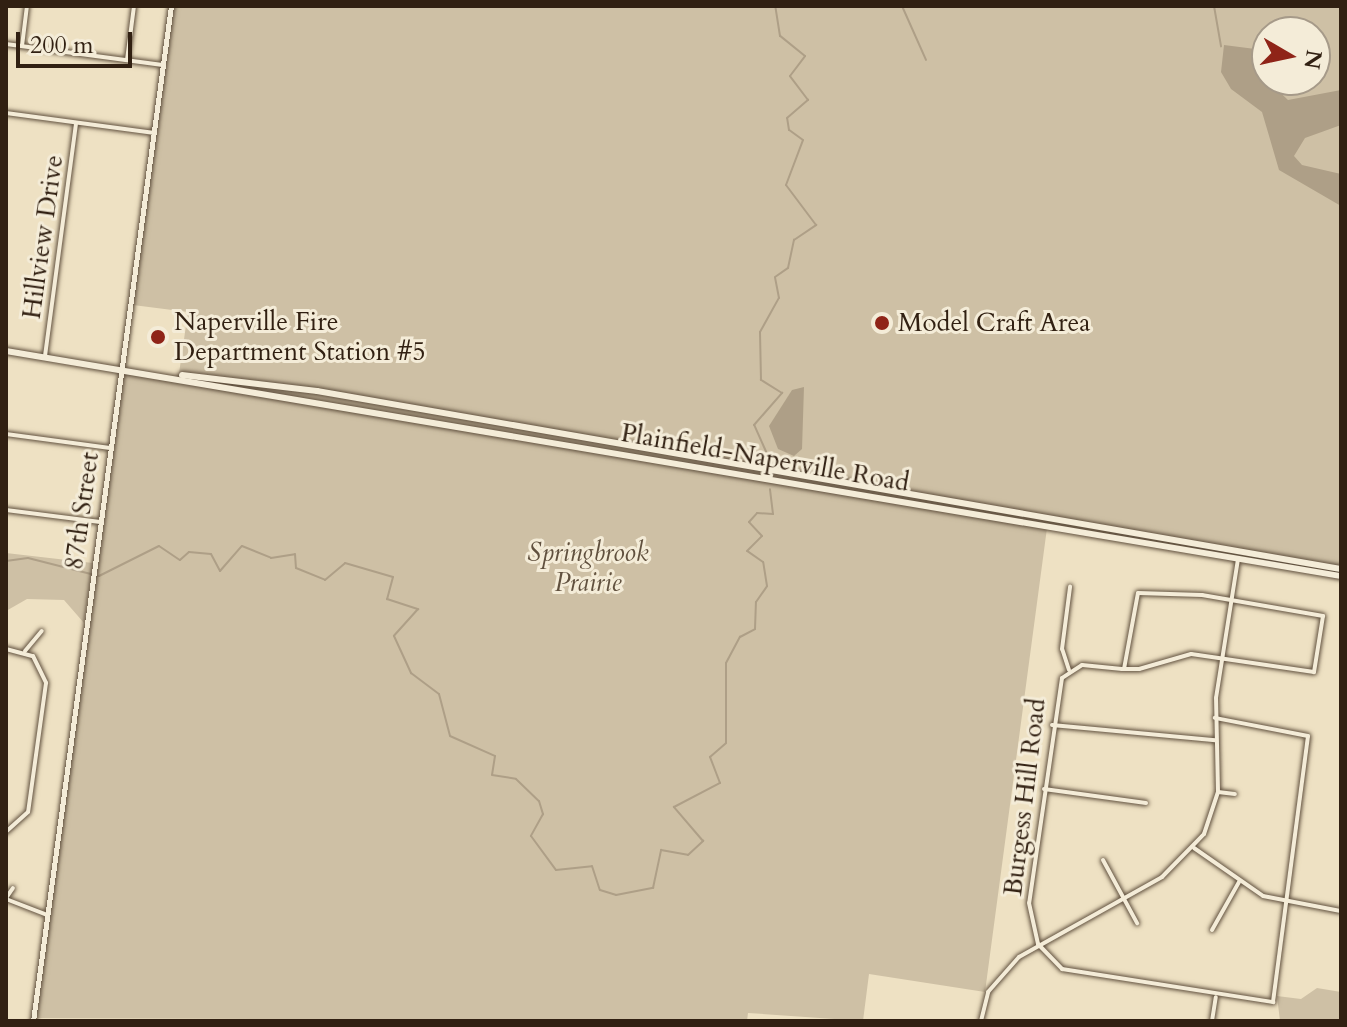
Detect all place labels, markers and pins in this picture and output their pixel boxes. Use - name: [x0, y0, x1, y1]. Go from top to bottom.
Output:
- place label: Naperville Fire Department Station #5: [174, 306, 426, 368]
- place label: Model Craft Area: [898, 307, 1091, 339]
- marker: Model Craft Area: [873, 314, 891, 332]
- marker: Naperville Fire Department Station #5: [149, 328, 167, 346]

